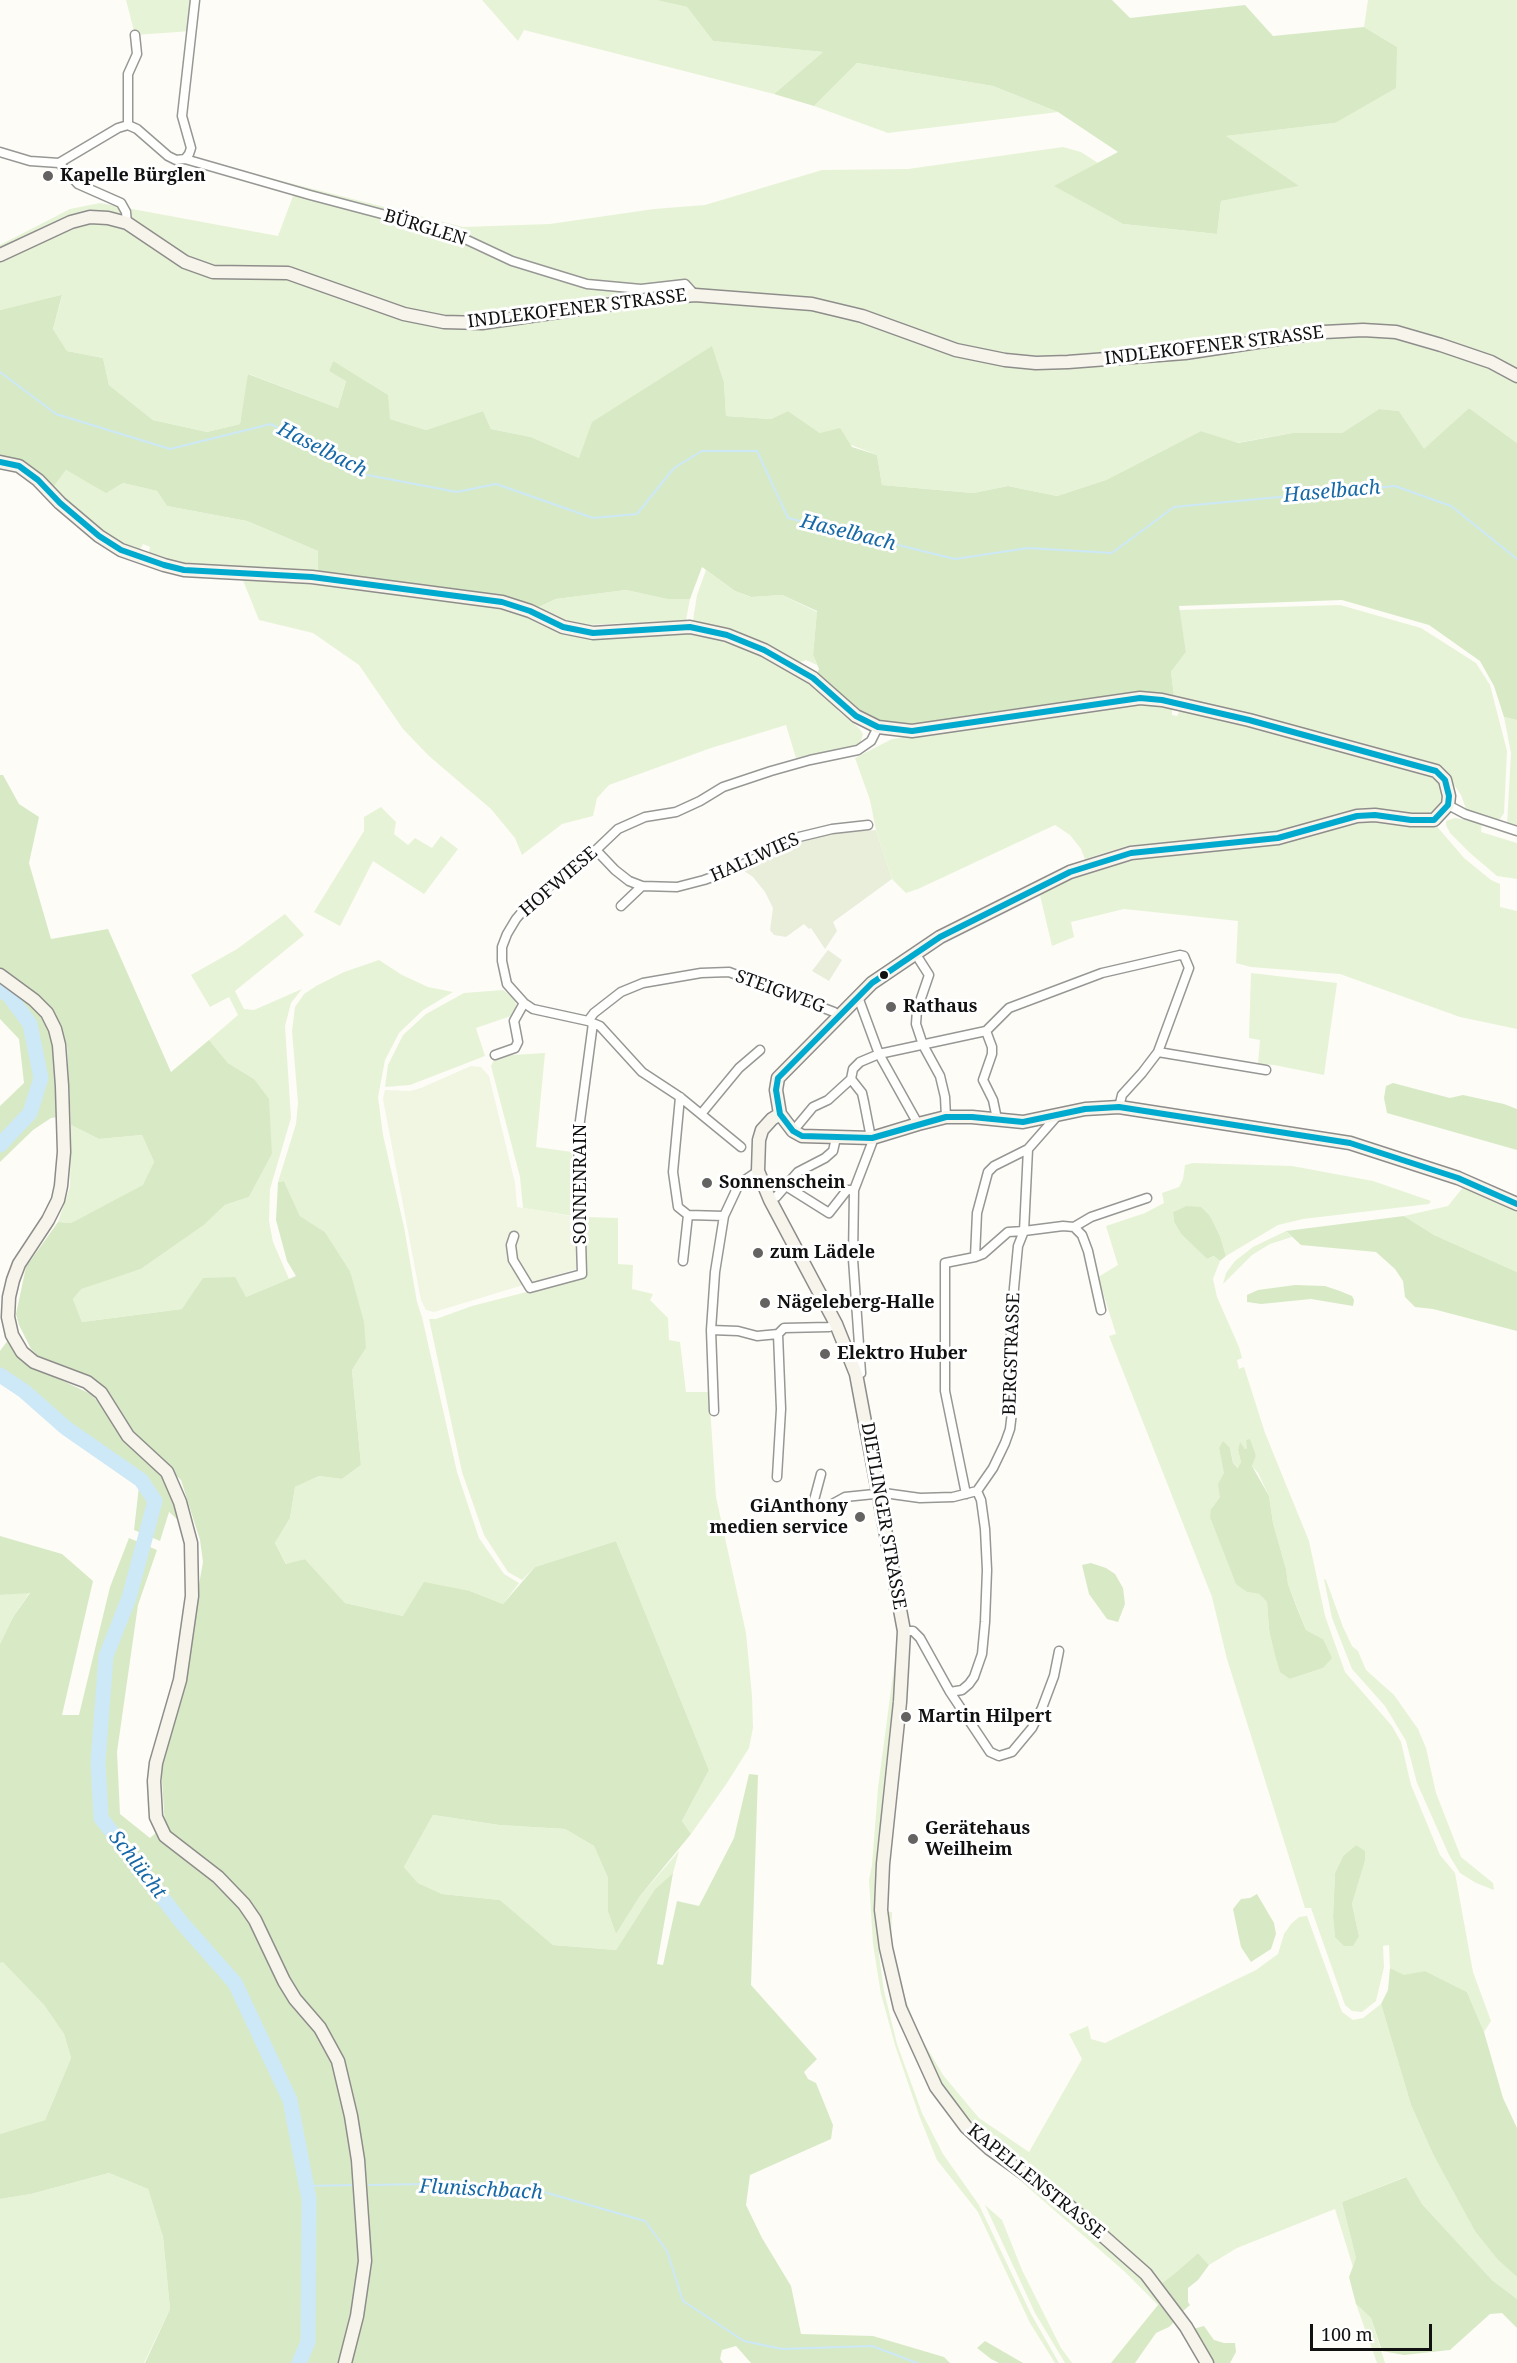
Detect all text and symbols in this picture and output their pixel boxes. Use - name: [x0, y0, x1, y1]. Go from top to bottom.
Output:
- place label: Kapelle Bürglen: [60, 165, 206, 187]
- marker: Kapelle Bürglen: [41, 169, 55, 183]
- street label: BÜRGLEN: [381, 205, 469, 251]
- street label: INDLEKOFENER STRASSE: [466, 285, 688, 333]
- street label: INDLEKOFENER STRASSE: [1103, 322, 1325, 370]
- water label: Haselbach: [273, 417, 371, 483]
- water label: Haselbach: [1283, 476, 1381, 508]
- water label: Haselbach: [798, 510, 898, 556]
- street label: HALLWIES: [707, 829, 803, 887]
- street label: HOFWIESE: [516, 842, 602, 922]
- street label: STEIGWEG: [732, 966, 828, 1018]
- unlabelled marker: [878, 969, 890, 981]
- place label: Rathaus: [903, 996, 977, 1018]
- marker: Rathaus: [884, 1000, 898, 1014]
- street label: SONNENRAIN: [570, 1124, 592, 1244]
- place label: Sonnenschein: [719, 1172, 846, 1194]
- marker: Sonnenschein: [700, 1176, 714, 1190]
- place label: zum Lädele: [770, 1242, 875, 1264]
- marker: zum Lädele: [751, 1246, 765, 1260]
- place label: Nägeleberg-Halle: [777, 1292, 935, 1314]
- street label: BERGSTRASSE: [999, 1292, 1025, 1416]
- marker: Nägeleberg-Halle: [758, 1296, 772, 1310]
- place label: Elektro Huber: [837, 1343, 967, 1365]
- marker: Elektro Huber: [818, 1347, 832, 1361]
- street label: DIETLINGER STRASSE: [856, 1421, 910, 1611]
- place label: GiAnthony medien service: [710, 1496, 848, 1538]
- marker: GiAnthony medien service: [853, 1510, 867, 1524]
- place label: Martin Hilpert: [918, 1706, 1052, 1728]
- marker: Martin Hilpert: [899, 1710, 913, 1724]
- place label: Gerätehaus Weilheim: [925, 1818, 1030, 1860]
- water label: Schlücht: [103, 1826, 171, 1904]
- marker: Gerätehaus Weilheim: [906, 1832, 920, 1846]
- street label: KAPELLENSTRASSE: [963, 2120, 1109, 2244]
- water label: Flunischbach: [419, 2175, 543, 2205]
- scale bar: [1313, 2312, 1434, 2350]
- text: 100 m: [1321, 2322, 1373, 2346]

